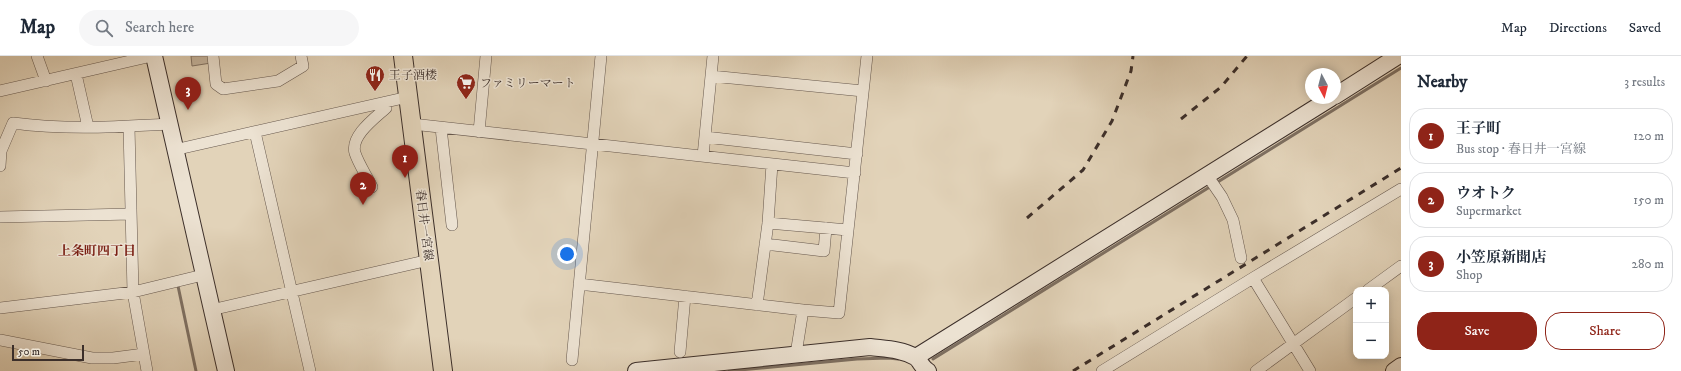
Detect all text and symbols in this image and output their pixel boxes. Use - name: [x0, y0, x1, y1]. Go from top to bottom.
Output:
- search box: [79, 10, 359, 46]
- text: Map: [20, 16, 55, 39]
- icon: search: [93, 17, 115, 39]
- text: Search here: [125, 18, 194, 37]
- text: Map: [1501, 19, 1527, 37]
- text: Directions: [1549, 19, 1607, 37]
- text: Saved: [1629, 19, 1661, 37]
- restaurant icon: 王子酒楼: [364, 64, 386, 92]
- place label: 王子酒楼: [389, 68, 437, 83]
- north arrow: [1305, 68, 1341, 104]
- text: Nearby: [1417, 71, 1467, 93]
- supermarket icon: ファミリーマート: [455, 72, 477, 100]
- text: 3 results: [1624, 74, 1665, 90]
- place label: ファミリーマート: [480, 76, 576, 91]
- pin: 3: [175, 77, 201, 110]
- text: 王子町: [1456, 119, 1501, 138]
- text: 1: [1429, 128, 1433, 144]
- text: 120 m: [1633, 128, 1664, 144]
- text: Bus stop · 春日井一宮線: [1456, 141, 1586, 157]
- pin: 1: [392, 145, 418, 178]
- pin: 2: [350, 172, 376, 205]
- text: ウオトク: [1456, 184, 1516, 203]
- street label: 春日井一宮線: [412, 188, 436, 262]
- text: 2: [1428, 192, 1434, 208]
- text: 150 m: [1633, 192, 1664, 208]
- text: Supermarket: [1456, 203, 1522, 219]
- district label: 上条町四丁目: [58, 243, 136, 259]
- your location: [557, 244, 577, 264]
- text: 小笠原新聞店: [1456, 248, 1546, 267]
- text: 3: [1429, 256, 1433, 272]
- text: 280 m: [1632, 256, 1664, 272]
- text: Shop: [1456, 267, 1482, 283]
- map controls: [1353, 287, 1389, 359]
- button: +: [1353, 287, 1389, 323]
- button: Save: [1417, 312, 1537, 350]
- button: Share: [1545, 312, 1665, 350]
- button: −: [1353, 323, 1389, 359]
- scale bar: [12, 343, 84, 362]
- text: 50 m: [18, 345, 40, 359]

